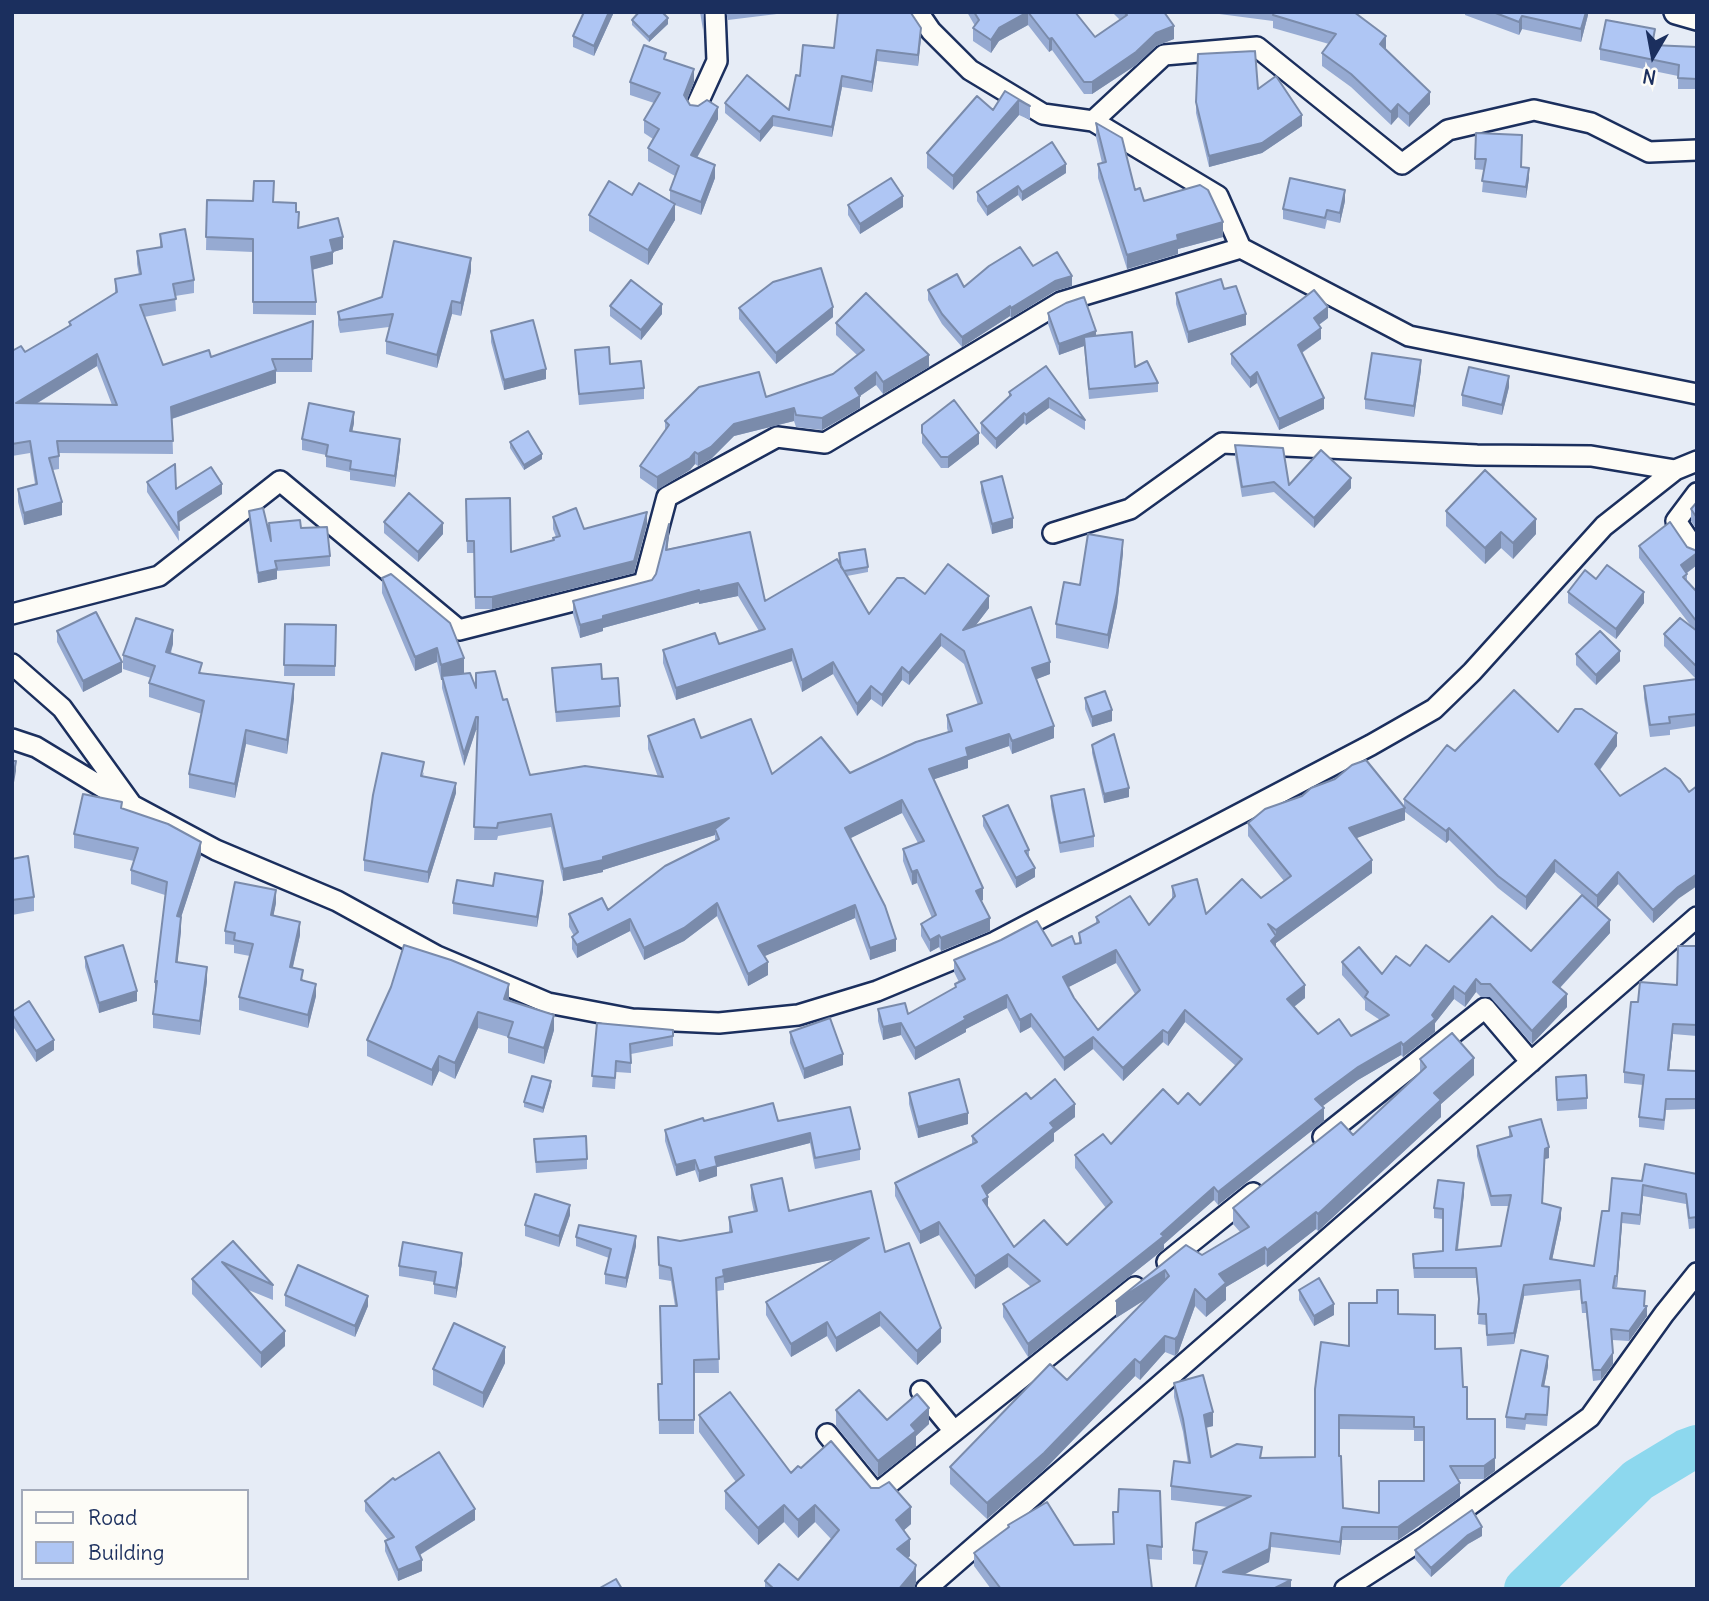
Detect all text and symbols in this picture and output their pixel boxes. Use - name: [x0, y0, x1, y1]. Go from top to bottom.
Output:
- north arrow: [1618, 21, 1688, 91]
- text: N: [1641, 64, 1658, 90]
- legend: [21, 1489, 248, 1580]
- text: Road: [88, 1504, 137, 1531]
- text: Building: [88, 1539, 164, 1566]

